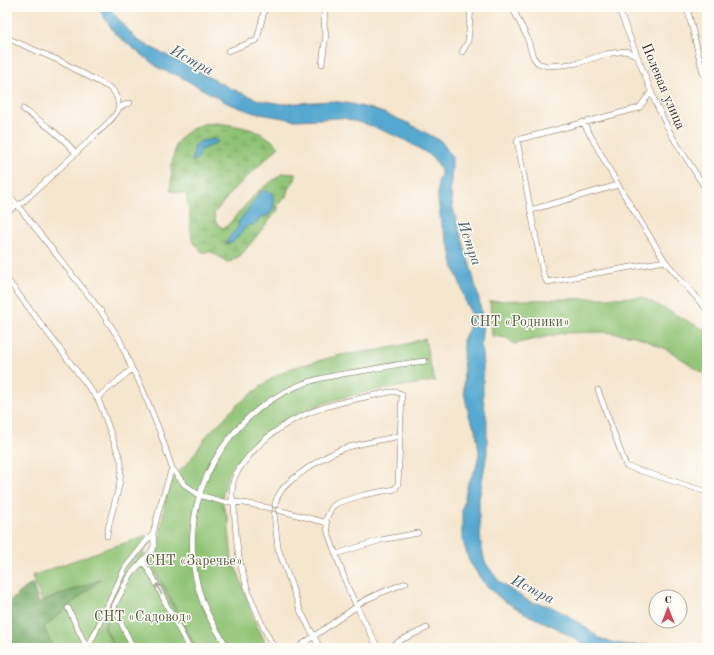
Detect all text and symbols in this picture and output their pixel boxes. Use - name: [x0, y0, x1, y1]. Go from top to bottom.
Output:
- street label: Полевая улица: [639, 41, 688, 132]
- water label: Истра: [166, 43, 215, 79]
- water label: Истра: [454, 218, 483, 268]
- park label: СНТ «Родники»: [470, 315, 570, 329]
- park label: СНТ «Заречье»: [145, 554, 243, 568]
- water label: Истра: [507, 573, 556, 608]
- one-way arrow: [155, 583, 162, 595]
- north arrow: [648, 589, 688, 629]
- text: С: [664, 595, 672, 606]
- park label: СНТ «Садовод»: [94, 610, 192, 624]

